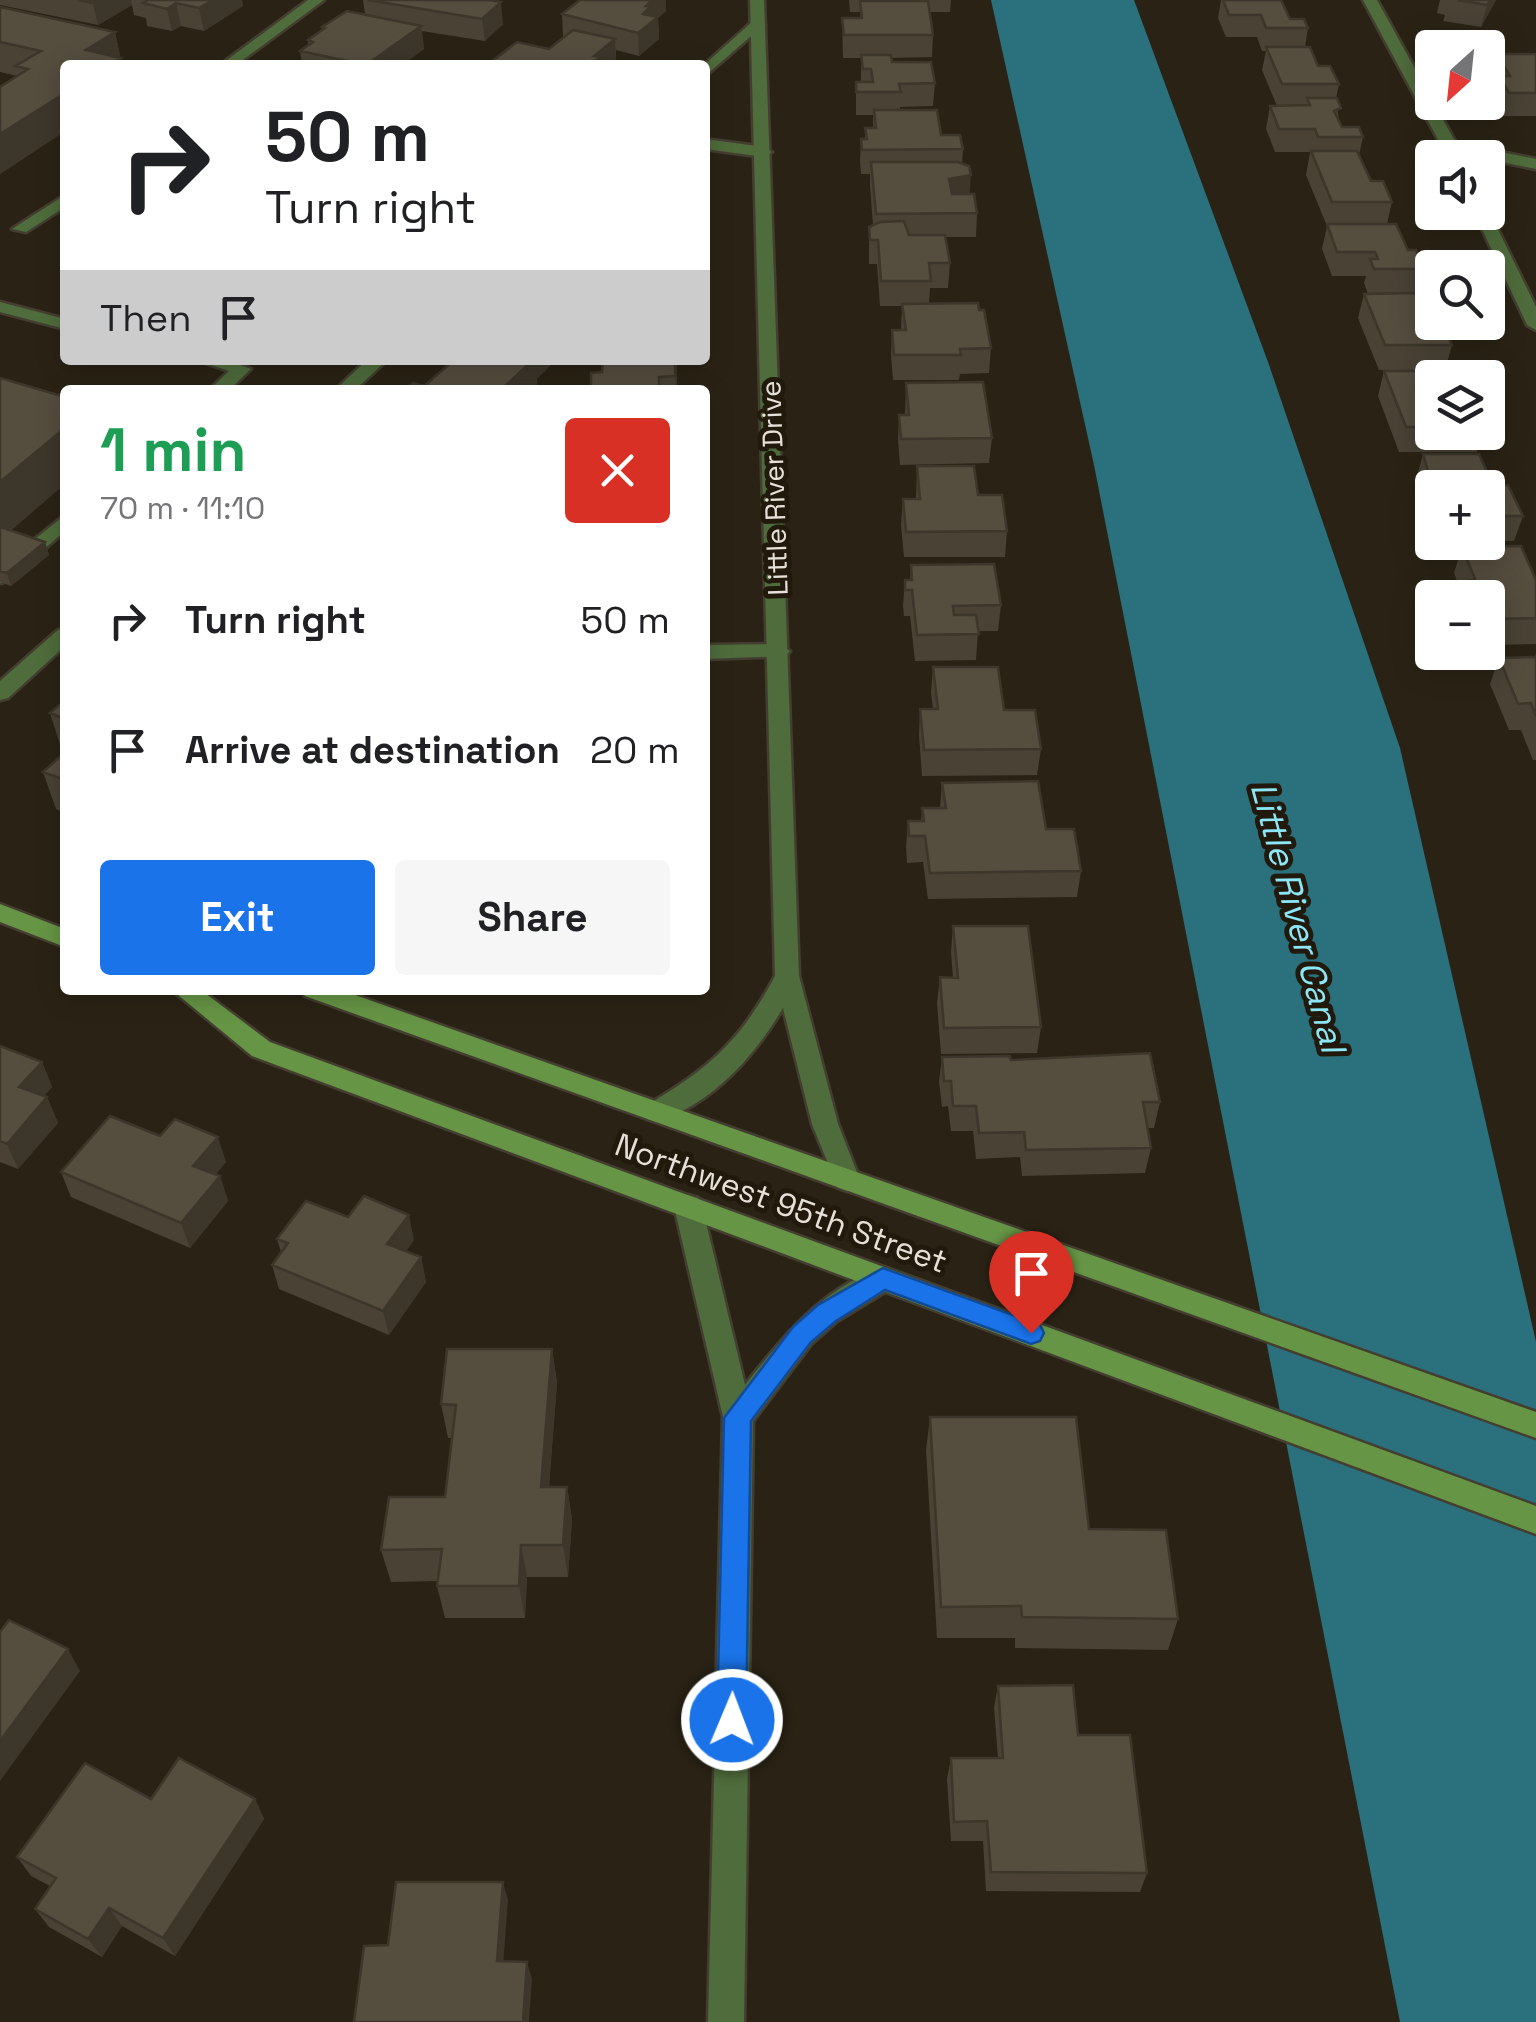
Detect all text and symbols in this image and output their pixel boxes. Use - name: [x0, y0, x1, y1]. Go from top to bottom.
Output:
- north arrow: [1415, 30, 1505, 120]
- map controls: [1415, 30, 1505, 670]
- text: 50 m: [265, 92, 430, 181]
- icon: right: [100, 100, 230, 230]
- button: sound: [1415, 140, 1505, 230]
- text: Turn right: [265, 179, 476, 236]
- button: search: [1415, 250, 1505, 340]
- icon: arrive: [211, 290, 266, 345]
- text: Then: [100, 294, 191, 342]
- button: layers: [1415, 360, 1505, 450]
- street label: Little River Drive: [752, 380, 796, 596]
- text: 1 min: [100, 412, 247, 489]
- button: close: [565, 418, 670, 523]
- button: +: [1415, 470, 1505, 560]
- text: 70 m · 11:10: [100, 488, 265, 528]
- button: −: [1415, 580, 1505, 670]
- icon: right: [100, 593, 155, 648]
- text: Turn right: [185, 596, 366, 644]
- text: 50 m: [580, 596, 670, 644]
- icon: arrive: [100, 723, 155, 778]
- text: Arrive at destination: [185, 726, 560, 774]
- text: 20 m: [590, 726, 680, 774]
- water label: Little River Canal: [1241, 777, 1356, 1060]
- button: Exit: [100, 860, 375, 975]
- button: Share: [395, 860, 670, 975]
- street label: Northwest 95th Street: [610, 1124, 952, 1282]
- pin: [989, 1231, 1074, 1334]
- icon: arrive: [1004, 1246, 1059, 1301]
- position arrow: [680, 1668, 784, 1772]

